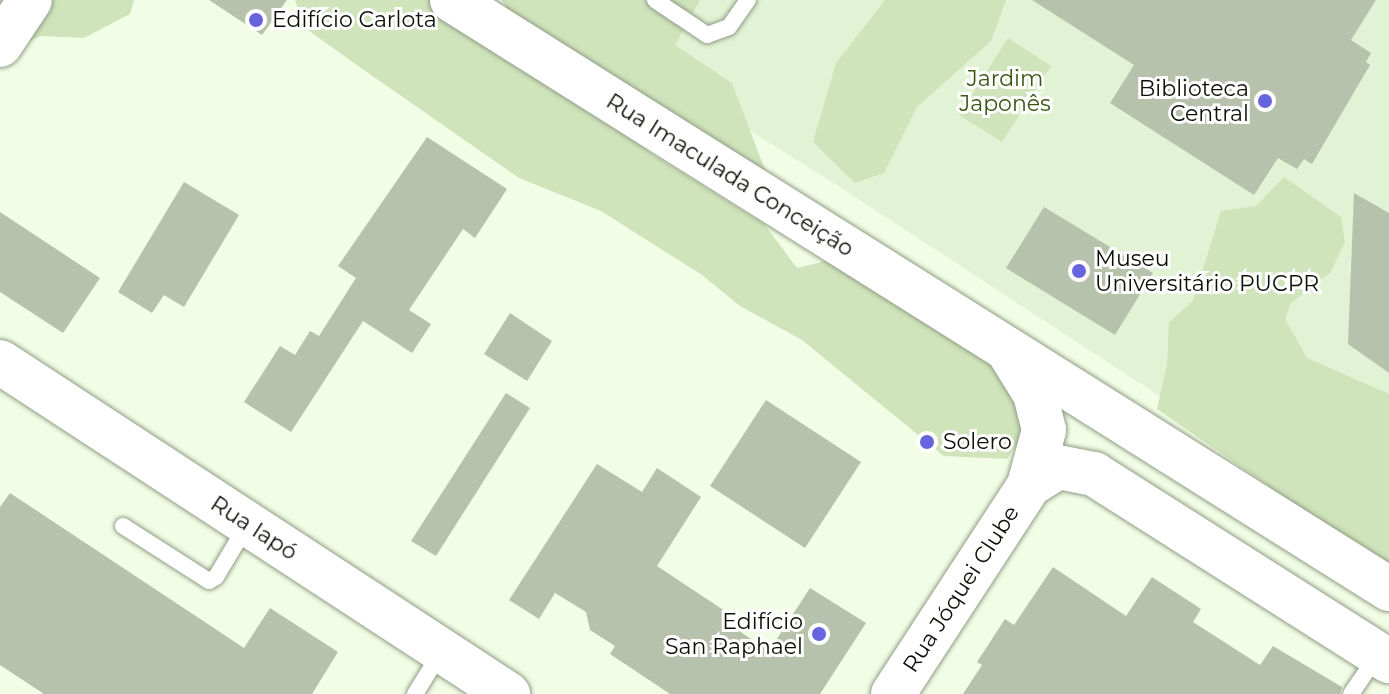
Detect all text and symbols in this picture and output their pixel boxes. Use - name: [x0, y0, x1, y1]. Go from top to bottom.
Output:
- place label: Edifício Carlota: [272, 7, 437, 33]
- marker: Edifício Carlota: [247, 11, 265, 29]
- park label: Jardim Japonês: [959, 65, 1051, 116]
- place label: Biblioteca Central: [1139, 75, 1249, 126]
- street label: Rua Imaculada Conceição: [602, 88, 858, 262]
- marker: Biblioteca Central: [1256, 92, 1274, 110]
- place label: Museu Universitário PUCPR: [1095, 245, 1319, 296]
- marker: Museu Universitário PUCPR: [1070, 262, 1088, 280]
- place label: Solero: [943, 429, 1012, 455]
- marker: Solero: [918, 433, 936, 451]
- street label: Rua Iapó: [206, 490, 302, 566]
- street label: Rua Jóquei Clube: [897, 501, 1025, 677]
- place label: Edifício San Raphael: [665, 608, 803, 660]
- marker: Edifício San Raphael: [810, 625, 828, 643]

